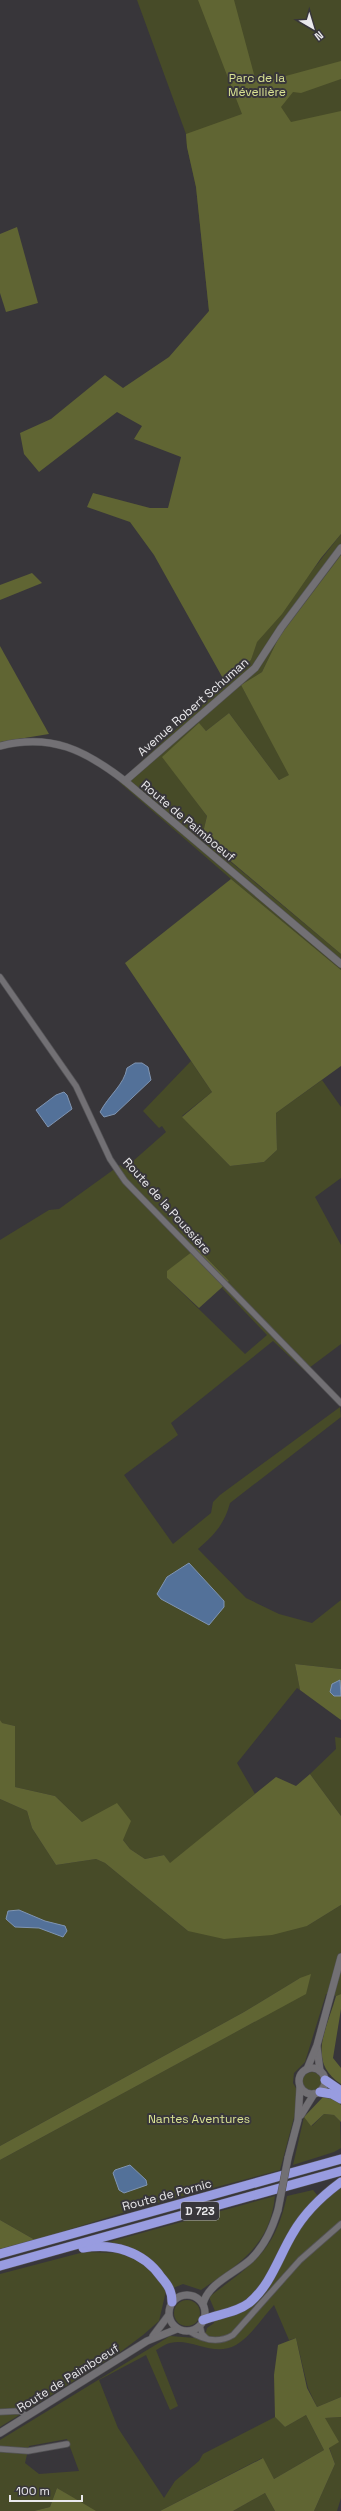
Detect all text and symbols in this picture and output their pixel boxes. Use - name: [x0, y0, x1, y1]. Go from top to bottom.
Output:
- north arrow: [293, 8, 333, 48]
- text: N: [312, 28, 326, 44]
- park label: Parc de la Mévellière: [228, 70, 286, 100]
- street label: Avenue Robert Schuman: [134, 654, 252, 760]
- street label: Route de Paimboeuf: [138, 777, 238, 865]
- street label: Route de la Poussière: [119, 1154, 215, 1258]
- park label: Nantes Aventures: [148, 2111, 250, 2127]
- street label: Route de Pornic: [120, 2175, 214, 2215]
- road number: D 723: [181, 2202, 219, 2220]
- street label: Route de Paimboeuf: [14, 2340, 122, 2416]
- scale bar: [10, 2477, 82, 2503]
- text: 100 m: [16, 2483, 50, 2499]

